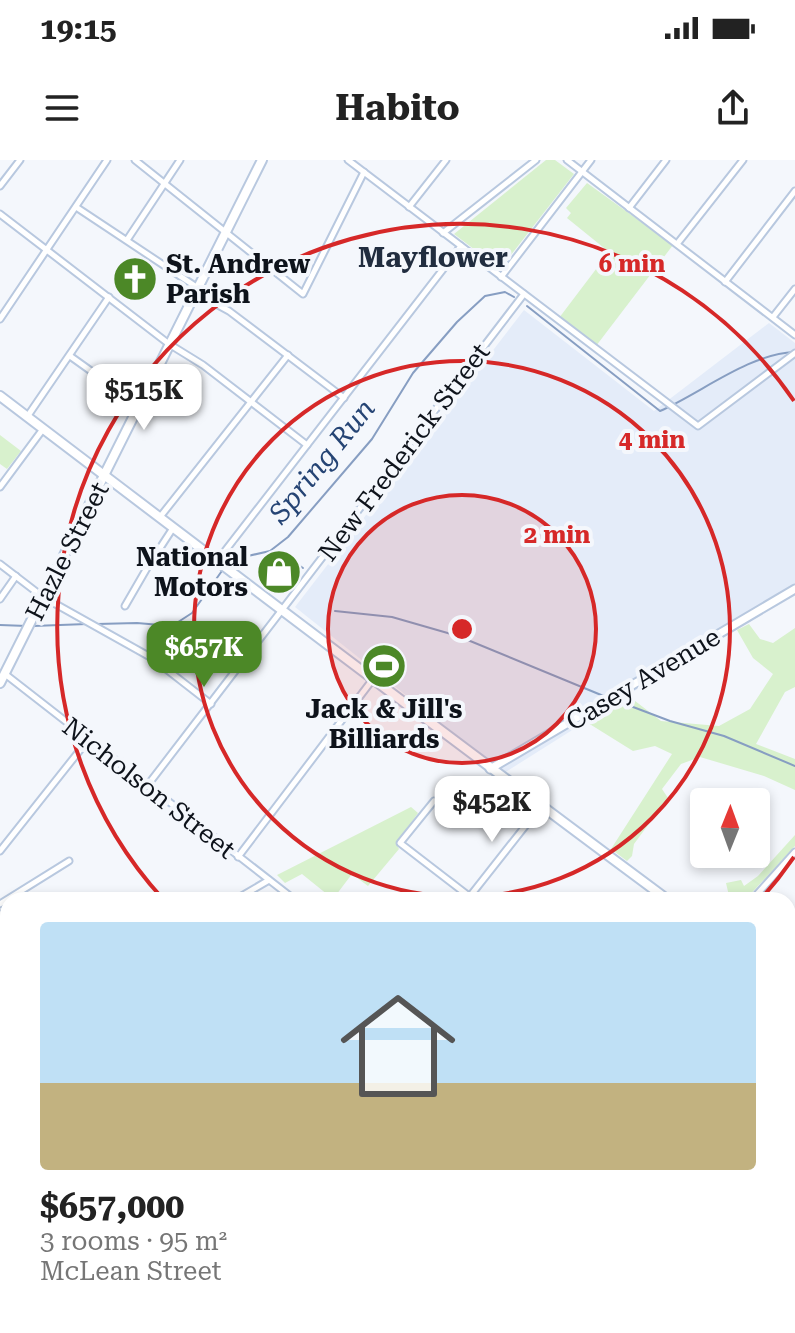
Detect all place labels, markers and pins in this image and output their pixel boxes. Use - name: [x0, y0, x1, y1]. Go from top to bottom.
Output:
- place label: St. Andrew Parish: [166, 249, 311, 309]
- church icon: St. Andrew Parish: [111, 255, 159, 303]
- pin: $515K: [88, 364, 200, 432]
- place label: National Motors: [136, 542, 248, 602]
- shop icon: National Motors: [255, 548, 303, 596]
- centre of rings: [448, 615, 476, 643]
- pin: $657K: [148, 621, 260, 689]
- sports icon: Jack & Jill's Billiards: [360, 642, 408, 690]
- place label: Jack & Jill's Billiards: [306, 694, 462, 754]
- pin: $452K: [436, 776, 548, 844]

